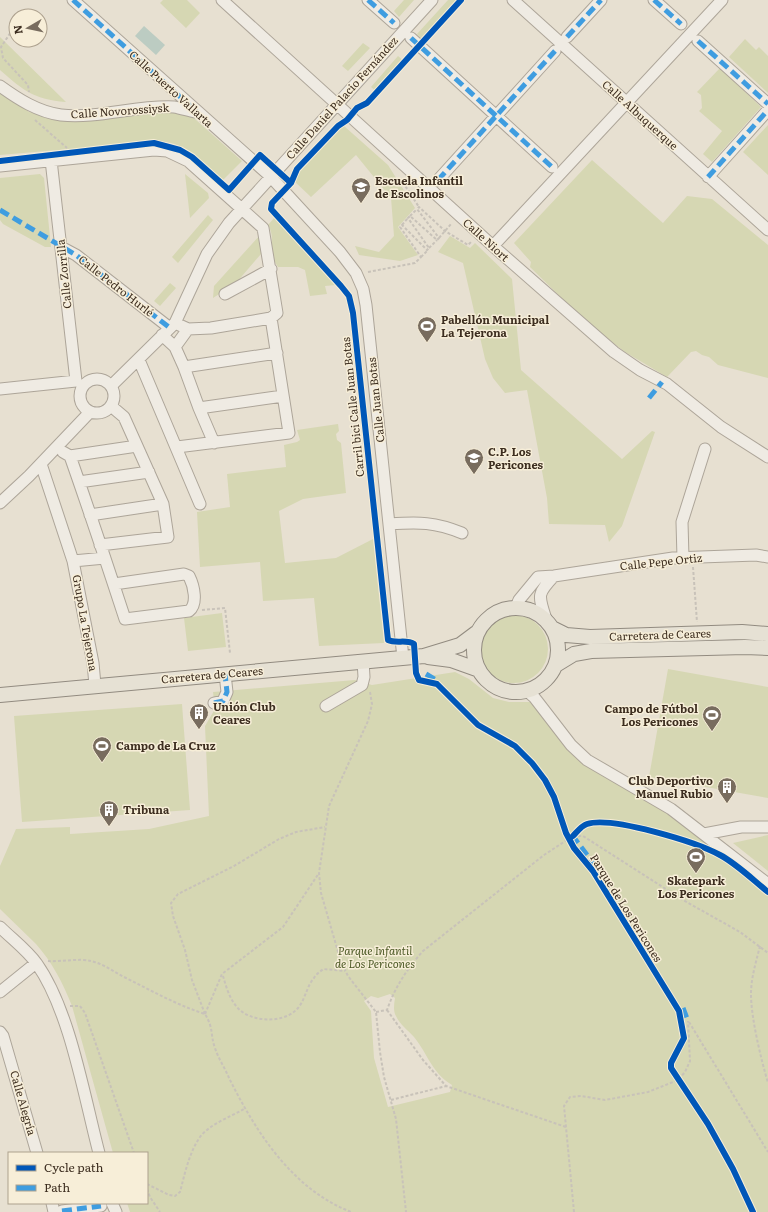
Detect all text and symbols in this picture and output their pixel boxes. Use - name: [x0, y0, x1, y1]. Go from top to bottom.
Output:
- north arrow: [8, 8, 48, 48]
- text: N: [9, 24, 26, 36]
- street label: Calle Daniel Palacio Fernández: [282, 32, 401, 162]
- street label: Calle Puerto Vallarta: [126, 46, 217, 130]
- street label: Calle Albuquerque: [599, 76, 682, 153]
- street label: Calle Novorossiysk: [70, 99, 170, 121]
- place label: Escuela Infantil de Escolinos: [375, 172, 463, 201]
- school or university icon: Escuela Infantil de Escolinos: [350, 176, 372, 204]
- street label: Calle Niort: [460, 214, 514, 265]
- street label: Calle Zorrilla: [51, 239, 75, 310]
- street label: Calle Pedro Hurlé: [76, 251, 158, 320]
- place label: Pabellón Municipal La Tejerona: [441, 311, 549, 340]
- sports icon: Pabellón Municipal La Tejerona: [416, 315, 438, 343]
- street label: Carril bici Calle Juan Botas: [337, 336, 367, 478]
- street label: Calle Juan Botas: [363, 357, 387, 443]
- place label: C.P. Los Pericones: [488, 443, 544, 472]
- school or university icon: C.P. Los Pericones: [463, 447, 485, 475]
- street label: Calle Pepe Ortiz: [619, 549, 703, 573]
- street label: Grupo La Tejerona: [70, 573, 102, 672]
- street label: Carretera de Ceares: [609, 624, 711, 644]
- street label: Carretera de Ceares: [160, 662, 263, 686]
- place label: Unión Club Ceares: [213, 698, 276, 727]
- place label: Campo de Fútbol Los Pericones: [604, 700, 698, 729]
- building icon: Unión Club Ceares: [188, 702, 210, 730]
- sports icon: Campo de Fútbol Los Pericones: [701, 704, 723, 732]
- sports icon: Campo de La Cruz: [91, 735, 113, 763]
- place label: Campo de La Cruz: [116, 737, 216, 753]
- place label: Club Deportivo Manuel Rubio: [628, 772, 713, 801]
- building icon: Club Deportivo Manuel Rubio: [716, 776, 738, 804]
- building icon: Tribuna: [98, 799, 120, 827]
- place label: Tribuna: [123, 801, 170, 817]
- sports icon: Skatepark Los Pericones: [685, 846, 707, 874]
- street label: Parque de Los Pericones: [587, 850, 667, 965]
- place label: Skatepark Los Pericones: [658, 872, 735, 901]
- park label: Parque Infantil de Los Pericones: [335, 942, 415, 971]
- street label: Calle Alegría: [7, 1068, 41, 1137]
- legend: [8, 1152, 148, 1204]
- text: Cycle path: [44, 1158, 104, 1176]
- text: Path: [44, 1178, 70, 1196]

